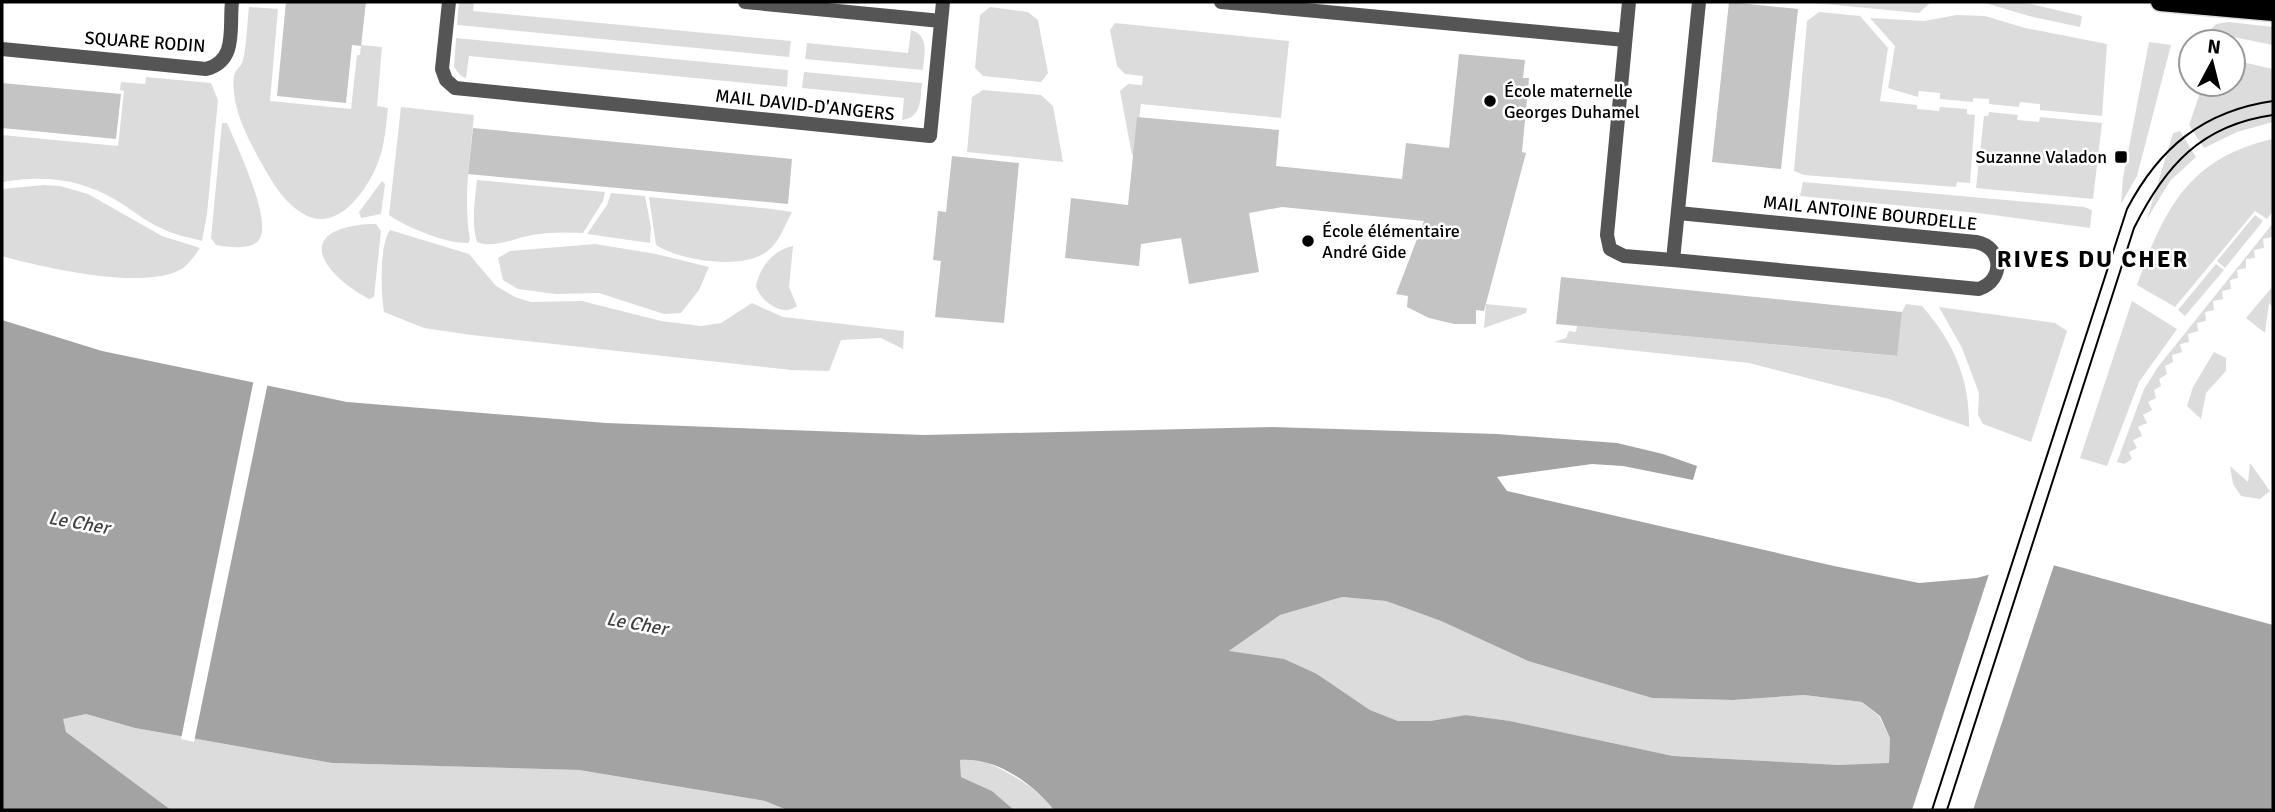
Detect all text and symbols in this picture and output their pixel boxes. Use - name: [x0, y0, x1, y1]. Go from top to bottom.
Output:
- street label: SQUARE RODIN: [84, 27, 206, 57]
- north arrow: [2177, 28, 2247, 98]
- text: N: [2206, 34, 2222, 60]
- place label: École maternelle Georges Duhamel: [1504, 80, 1640, 123]
- street label: MAIL DAVID-D'ANGERS: [714, 85, 896, 125]
- marker: École maternelle Georges Duhamel: [1482, 93, 1498, 109]
- place label: Suzanne Valadon: [1976, 146, 2107, 168]
- marker: Suzanne Valadon: [2113, 149, 2129, 165]
- street label: MAIL ANTOINE BOURDELLE: [1762, 191, 1978, 235]
- place label: École élémentaire André Gide: [1322, 220, 1460, 263]
- marker: École élémentaire André Gide: [1300, 233, 1316, 249]
- district label: RIVES DU CHER: [1997, 244, 2189, 274]
- water label: Le Cher: [46, 506, 114, 541]
- water label: Le Cher: [604, 607, 672, 642]

